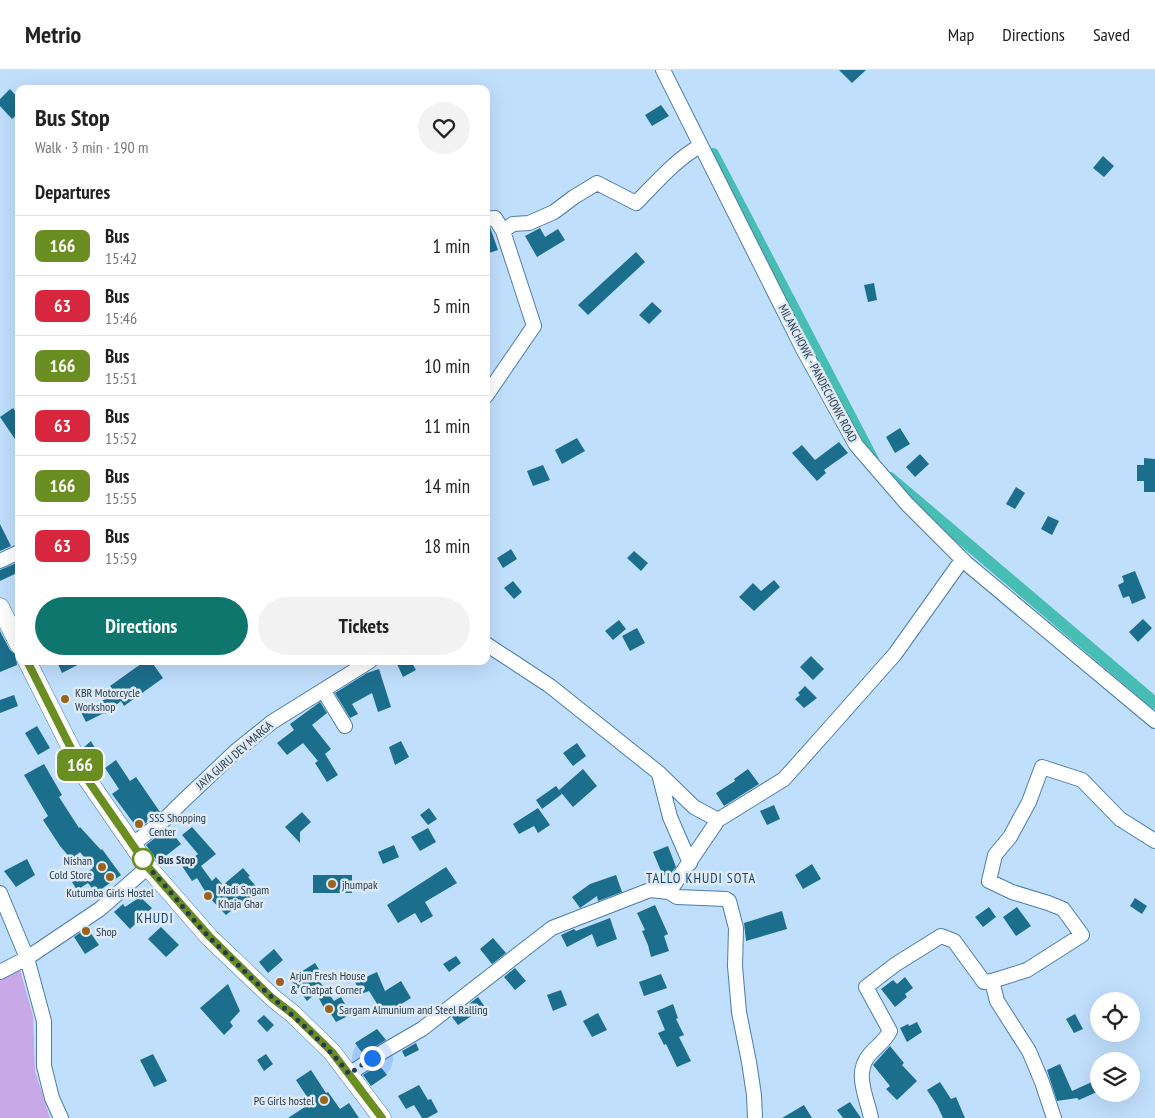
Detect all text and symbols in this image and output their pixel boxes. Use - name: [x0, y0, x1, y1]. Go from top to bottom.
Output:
- text: Metrio: [25, 19, 81, 50]
- text: Map: [948, 23, 974, 46]
- text: Directions: [1002, 23, 1065, 46]
- text: Saved: [1093, 23, 1130, 46]
- text: Bus Stop: [35, 102, 110, 133]
- button: heart: [418, 102, 470, 154]
- text: Walk · 3 min · 190 m: [35, 137, 148, 157]
- text: Departures: [35, 180, 110, 204]
- text: Bus: [105, 224, 129, 248]
- text: 166: [50, 234, 75, 257]
- text: 1 min: [433, 234, 470, 258]
- text: 15:42: [105, 248, 137, 268]
- text: Bus: [105, 284, 129, 308]
- text: 63: [54, 294, 71, 317]
- text: 5 min: [433, 294, 470, 318]
- street label: MILANCHOWK - PANDECHOWK ROAD: [775, 302, 861, 444]
- text: 15:46: [105, 308, 137, 328]
- text: Bus: [105, 344, 129, 368]
- text: 166: [50, 354, 75, 377]
- text: 10 min: [424, 354, 470, 378]
- text: 15:51: [105, 368, 137, 388]
- text: Bus: [105, 404, 129, 428]
- text: 63: [54, 414, 71, 437]
- text: 11 min: [424, 414, 470, 438]
- text: 15:52: [105, 428, 137, 448]
- text: Bus: [105, 464, 129, 488]
- text: 166: [50, 474, 75, 497]
- text: 14 min: [424, 474, 470, 498]
- text: 15:55: [105, 488, 137, 508]
- text: Bus: [105, 524, 129, 548]
- text: 63: [54, 534, 71, 557]
- text: 18 min: [424, 534, 470, 558]
- text: 15:59: [105, 548, 137, 568]
- button: Directions: [35, 597, 248, 655]
- button: Tickets: [258, 597, 470, 655]
- place label: KBR Motorcycle Workshop: [75, 685, 140, 714]
- marker: KBR Motorcycle Workshop: [59, 693, 71, 705]
- street label: JAYA GURU DEV MARGA: [192, 717, 276, 793]
- line badge: 166: [51, 749, 109, 781]
- text: 166: [67, 753, 93, 776]
- place label: SSS Shopping Center: [149, 810, 206, 839]
- marker: SSS Shopping Center: [133, 818, 145, 830]
- marker: Bus Stop: [132, 848, 154, 870]
- place label: Bus Stop: [158, 852, 196, 867]
- place label: Nishan Cold Store: [49, 853, 92, 882]
- marker: Nishan Cold Store: [96, 861, 108, 873]
- district label: TALLO KHUDI SOTA: [646, 869, 756, 887]
- marker: Kutumba Girls Hostel: [104, 871, 116, 883]
- place label: jhumpak: [342, 877, 378, 892]
- marker: jhumpak: [326, 878, 338, 890]
- place label: Madi Sngam Khaja Ghar: [218, 882, 269, 911]
- place label: Kutumba Girls Hostel: [66, 885, 154, 900]
- marker: Madi Sngam Khaja Ghar: [202, 890, 214, 902]
- district label: KHUDI: [136, 909, 174, 927]
- place label: Shop: [96, 924, 117, 939]
- marker: Shop: [80, 925, 92, 937]
- place label: Arjun Fresh House & Chatpat Corner: [290, 968, 366, 997]
- marker: Arjun Fresh House & Chatpat Corner: [274, 976, 286, 988]
- map controls: [1090, 992, 1140, 1102]
- button: locate: [1090, 992, 1140, 1042]
- place label: Sargam Almunium and Steel Ralling: [339, 1002, 488, 1017]
- marker: Sargam Almunium and Steel Ralling: [323, 1003, 335, 1015]
- your location: [360, 1046, 385, 1071]
- button: layers: [1090, 1052, 1140, 1102]
- place label: PG Girls hostel: [254, 1093, 314, 1108]
- marker: PG Girls hostel: [318, 1094, 330, 1106]

